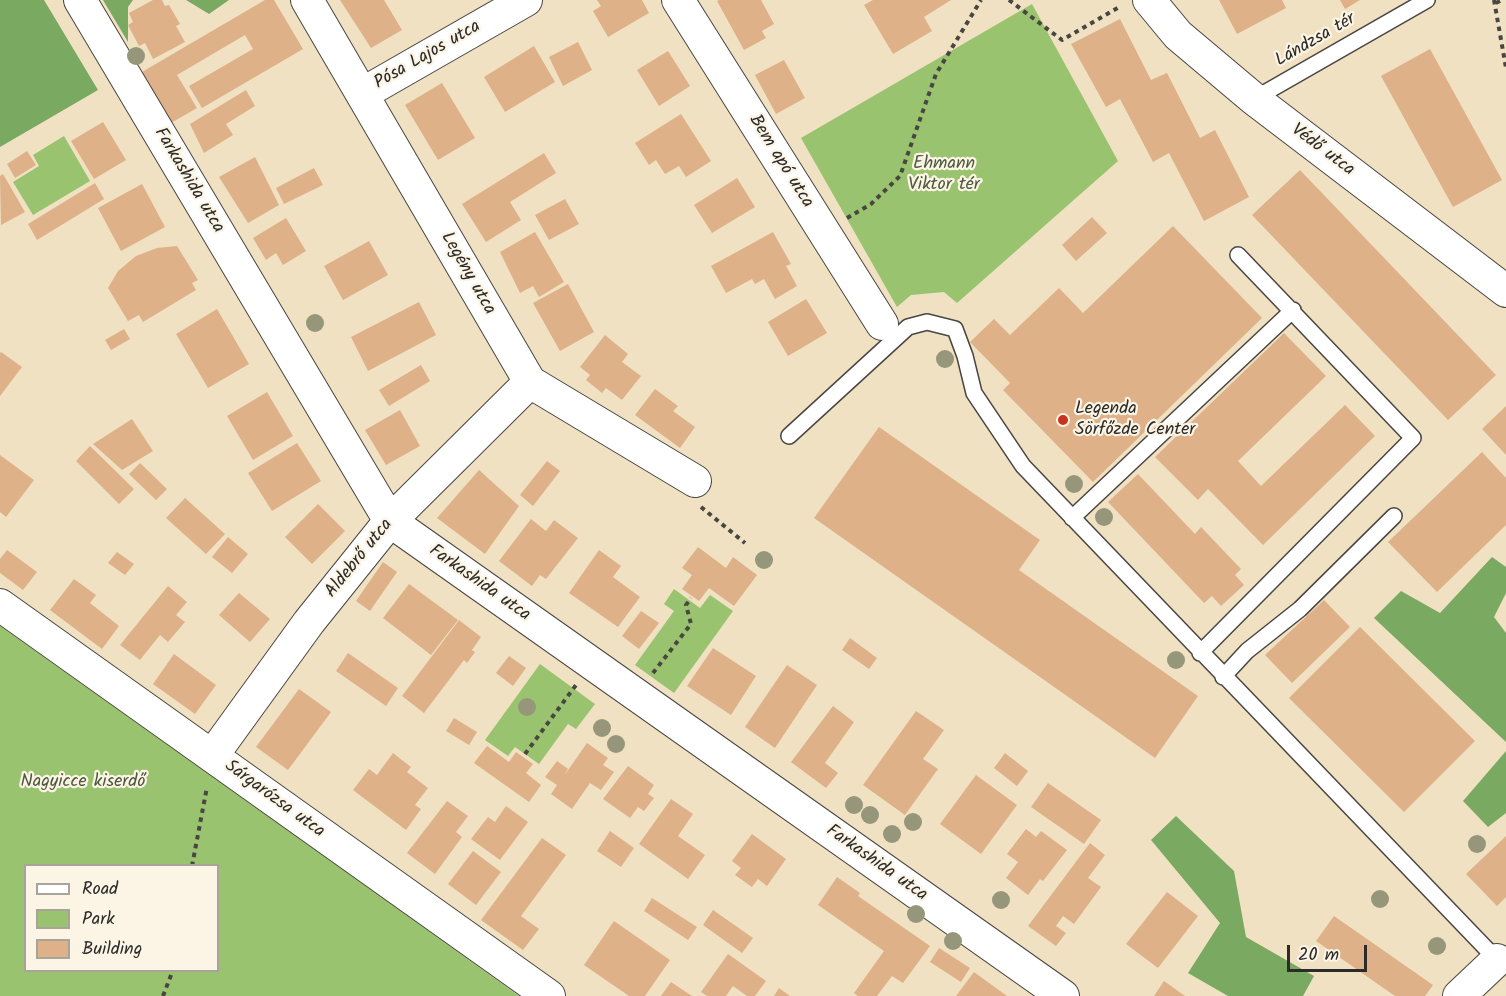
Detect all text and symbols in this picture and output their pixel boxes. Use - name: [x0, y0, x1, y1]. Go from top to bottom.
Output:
- street label: Lándzsa tér: [1272, 9, 1360, 73]
- street label: Pósa Lajos utca: [371, 17, 485, 95]
- street label: Bem apó utca: [743, 112, 817, 212]
- street label: Védő utca: [1286, 120, 1358, 182]
- street label: Farkashida utca: [148, 124, 228, 238]
- park label: Ehmann Viktor tér: [908, 154, 980, 196]
- street label: Legény utca: [435, 229, 499, 319]
- place label: Legenda Sörfőzde Center: [1075, 399, 1195, 442]
- marker: Legenda Sörfőzde Center: [1056, 413, 1070, 427]
- street label: Aldebrő utca: [322, 515, 398, 603]
- street label: Farkashida utca: [424, 541, 534, 627]
- street label: Sárgarózsa utca: [220, 756, 328, 844]
- park label: Nagyicce kiserdő: [21, 772, 145, 794]
- street label: Farkashida utca: [821, 821, 931, 907]
- legend: [24, 864, 219, 972]
- text: Road: [82, 875, 118, 904]
- text: Park: [82, 905, 115, 934]
- scale bar: [1290, 933, 1370, 971]
- text: Building: [82, 935, 142, 964]
- text: 20 m: [1298, 941, 1339, 970]

